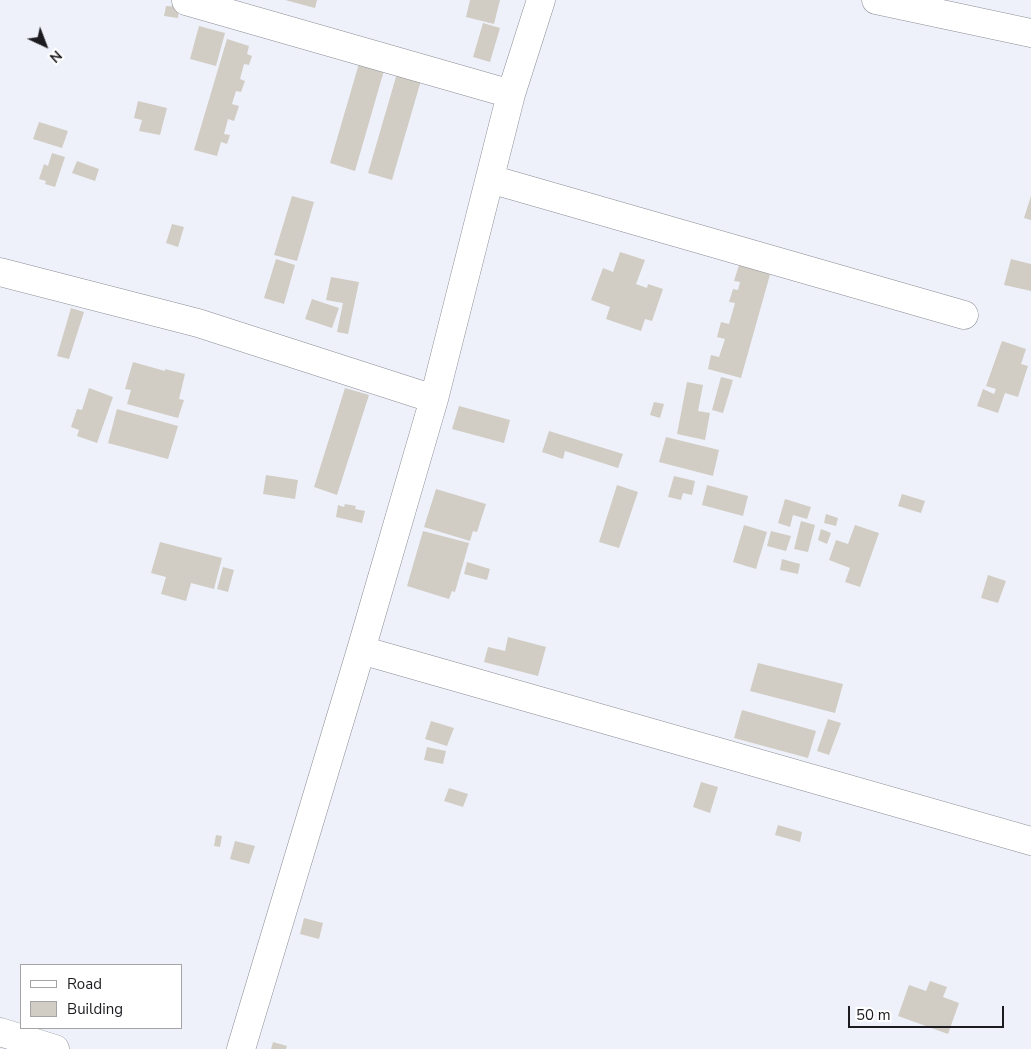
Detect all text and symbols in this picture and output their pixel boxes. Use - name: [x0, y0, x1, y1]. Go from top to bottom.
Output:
- north arrow: [20, 20, 70, 70]
- text: N: [45, 46, 66, 67]
- legend: [20, 964, 182, 1029]
- text: Road: [67, 974, 102, 994]
- scale bar: [851, 996, 1007, 1028]
- text: Building: [67, 999, 123, 1019]
- text: 50 m: [856, 1005, 891, 1025]

